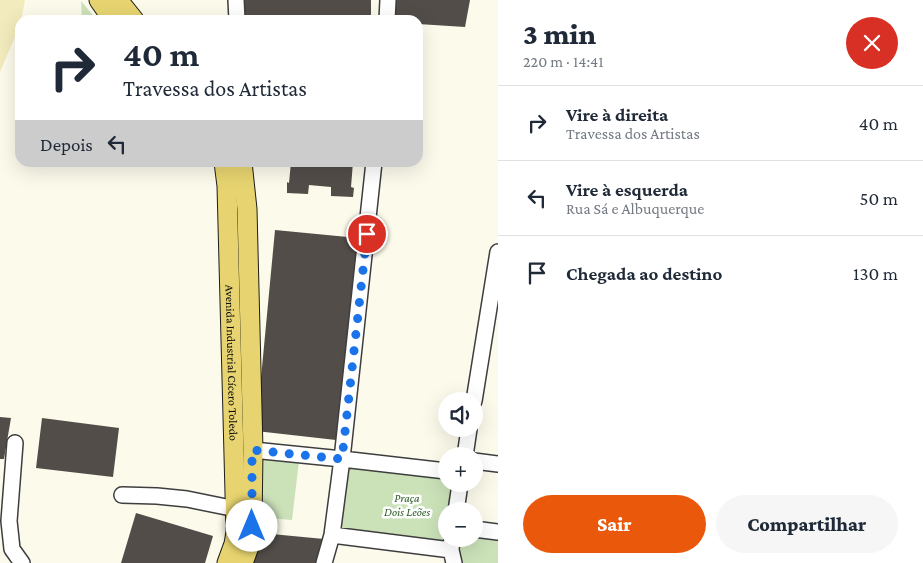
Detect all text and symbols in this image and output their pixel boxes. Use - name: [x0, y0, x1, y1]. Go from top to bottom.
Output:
- text: 3 min: [523, 17, 596, 50]
- button: close: [846, 17, 898, 69]
- icon: right: [40, 35, 105, 100]
- text: 40 m: [123, 35, 200, 74]
- text: 220 m · 14:41: [523, 53, 604, 70]
- text: Travessa dos Artistas: [123, 76, 307, 101]
- text: Vire à direita: [566, 104, 668, 125]
- icon: right: [523, 109, 551, 137]
- text: 40 m: [859, 113, 898, 134]
- text: Travessa dos Artistas: [566, 125, 700, 142]
- icon: left: [103, 130, 131, 158]
- text: Depois: [40, 134, 93, 155]
- text: Vire à esquerda: [566, 179, 688, 200]
- icon: left: [523, 184, 551, 212]
- text: 50 m: [859, 188, 898, 209]
- text: Rua Sá e Albuquerque: [566, 200, 704, 217]
- pin: [346, 213, 388, 255]
- icon: arrive: [353, 220, 381, 248]
- icon: arrive: [523, 259, 551, 287]
- text: Chegada ao destino: [566, 263, 722, 284]
- text: 130 m: [853, 263, 898, 284]
- street label: Avenida Industrial Cícero Toledo: [223, 284, 241, 441]
- map controls: [438, 392, 483, 547]
- button: sound: [438, 392, 483, 437]
- button: +: [438, 447, 483, 492]
- park label: Praça Dois Leões: [384, 491, 430, 519]
- button: Sair: [523, 495, 706, 553]
- button: Compartilhar: [716, 495, 898, 553]
- position arrow: [225, 499, 277, 551]
- button: −: [438, 502, 483, 547]

